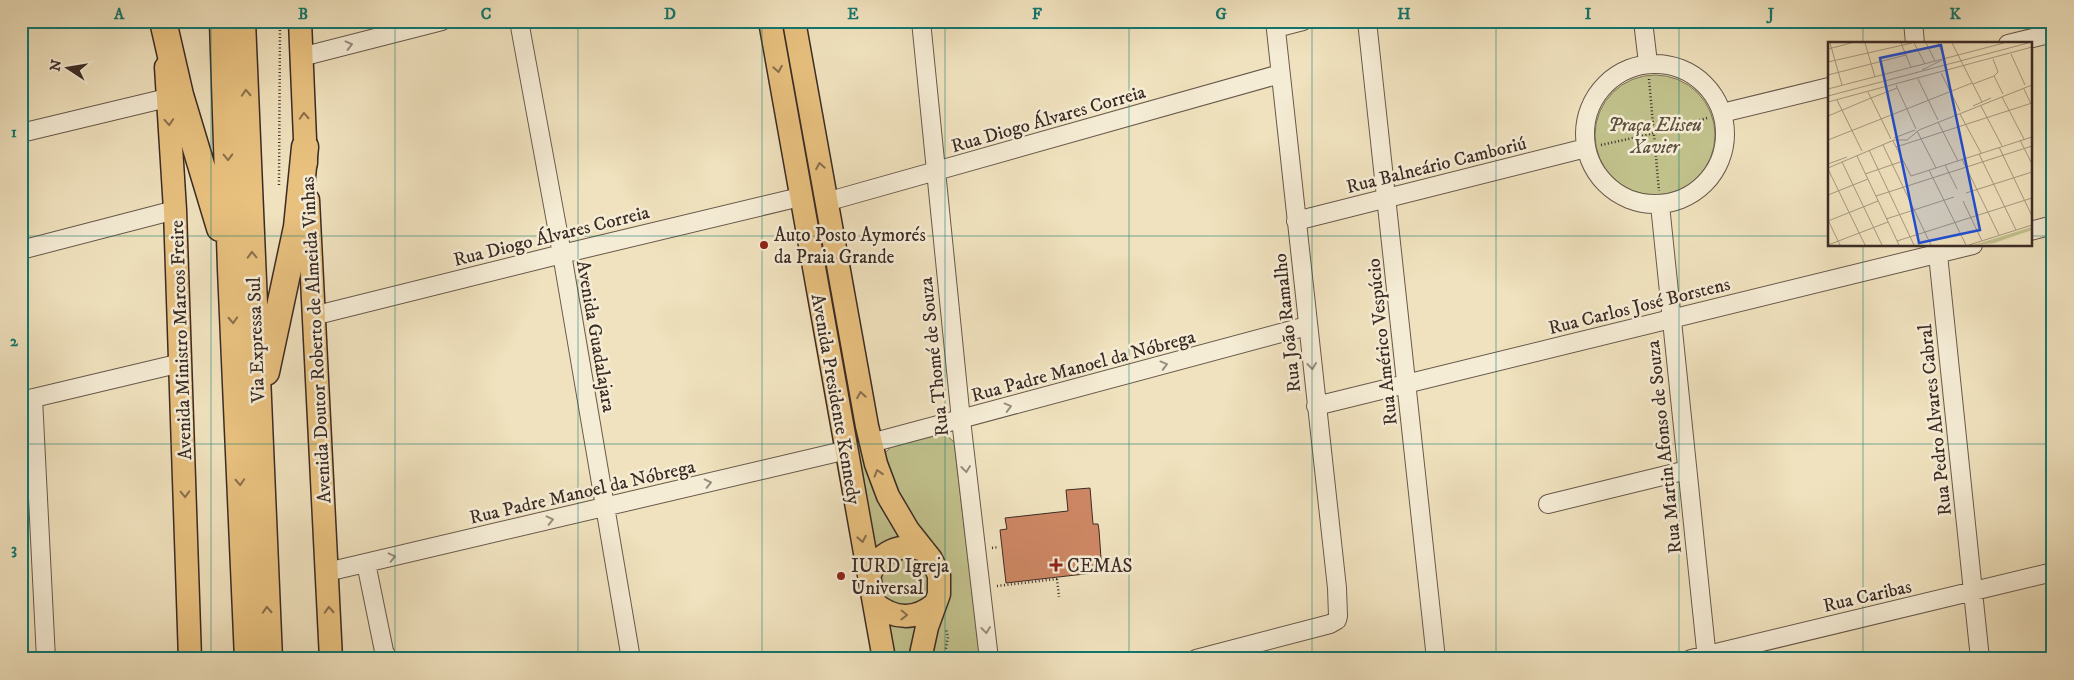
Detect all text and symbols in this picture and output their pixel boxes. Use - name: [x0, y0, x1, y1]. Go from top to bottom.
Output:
- text: A: [113, 4, 125, 24]
- text: B: [298, 4, 308, 24]
- text: C: [481, 4, 491, 24]
- text: D: [664, 4, 676, 24]
- text: E: [847, 4, 859, 24]
- text: F: [1032, 4, 1042, 24]
- text: G: [1215, 4, 1227, 24]
- text: H: [1397, 4, 1411, 24]
- text: I: [1585, 4, 1592, 24]
- text: J: [1766, 4, 1775, 24]
- text: K: [1949, 4, 1961, 24]
- one-way arrow: [344, 40, 353, 51]
- north arrow: [42, 42, 92, 92]
- inset map: [1828, 42, 2032, 246]
- text: N: [46, 58, 66, 73]
- one-way arrow: [772, 65, 782, 74]
- street label: Rua Diogo Álvares Correia: [948, 79, 1148, 158]
- one-way arrow: [240, 89, 251, 97]
- one-way arrow: [299, 111, 309, 119]
- park label: Praça Eliseu Xavier: [1608, 114, 1702, 159]
- one-way arrow: [163, 119, 174, 127]
- text: 1: [11, 122, 17, 142]
- street label: Rua Balneário Camboriú: [1344, 132, 1529, 199]
- one-way arrow: [223, 154, 233, 162]
- one-way arrow: [816, 162, 826, 171]
- street label: Avenida Doutor Roberto de Almeida Vinhas: [296, 176, 337, 504]
- street label: Rua Diogo Álvares Correia: [451, 199, 652, 272]
- street label: Avenida Ministro Marcos Freire: [166, 219, 197, 460]
- place label: Auto Posto Aymorés da Praia Grande: [774, 224, 926, 269]
- marker: Auto Posto Aymorés da Praia Grande: [758, 239, 770, 251]
- one-way arrow: [247, 251, 257, 259]
- street label: Rua João Ramalho: [1269, 252, 1306, 394]
- street label: Rua Américo Vespúcio: [1362, 257, 1403, 427]
- street label: Avenida Guadalajara: [571, 258, 620, 414]
- street label: Rua Carlos José Borstens: [1546, 273, 1733, 340]
- street label: Via Expressa Sul: [243, 276, 270, 404]
- street label: Rua Thomé de Souza: [915, 276, 954, 437]
- street label: Avenida Presidente Kennedy: [806, 292, 866, 508]
- one-way arrow: [228, 316, 239, 324]
- street label: Rua Pedro Alvares Cabral: [1914, 323, 1957, 517]
- street label: Rua Padre Manoel da Nóbrega: [969, 325, 1198, 407]
- text: 2: [10, 331, 19, 351]
- street label: Rua Martin Afonso de Souza: [1642, 339, 1687, 555]
- one-way arrow: [1160, 360, 1169, 371]
- one-way arrow: [1306, 363, 1317, 371]
- one-way arrow: [857, 391, 867, 400]
- one-way arrow: [1003, 403, 1011, 413]
- street label: Rua Padre Manoel da Nóbrega: [467, 455, 697, 530]
- one-way arrow: [960, 465, 971, 473]
- one-way arrow: [874, 470, 884, 478]
- one-way arrow: [235, 478, 246, 486]
- one-way arrow: [704, 478, 713, 489]
- one-way arrow: [180, 491, 191, 499]
- one-way arrow: [545, 515, 554, 526]
- one-way arrow: [857, 535, 867, 544]
- text: 3: [11, 539, 17, 559]
- one-way arrow: [387, 552, 396, 563]
- place label: IURD Igreja Universal: [851, 555, 949, 600]
- place label: CEMAS: [1067, 555, 1133, 578]
- marker: CEMAS: [1049, 558, 1063, 572]
- marker: IURD Igreja Universal: [835, 570, 847, 582]
- street label: Rua Caribas: [1821, 575, 1914, 618]
- one-way arrow: [262, 606, 273, 614]
- one-way arrow: [324, 606, 334, 614]
- one-way arrow: [900, 610, 908, 621]
- one-way arrow: [980, 626, 991, 634]

